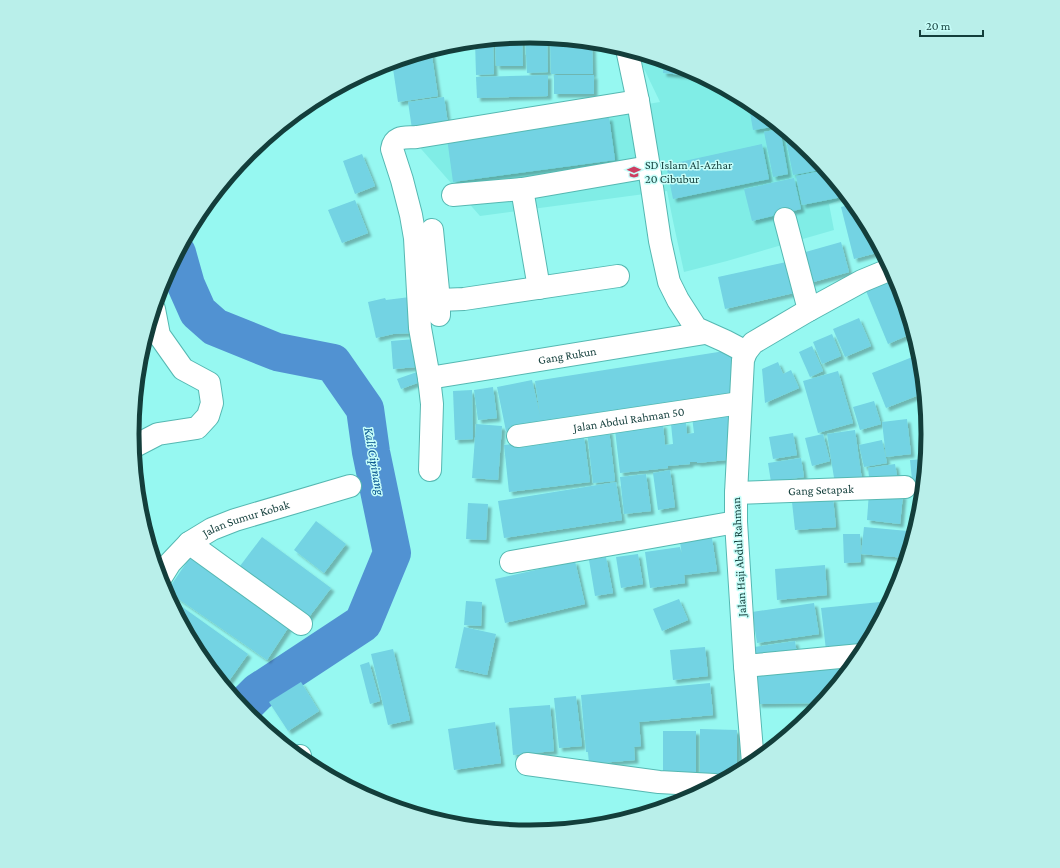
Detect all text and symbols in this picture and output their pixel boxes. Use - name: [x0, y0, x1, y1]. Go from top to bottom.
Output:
- scale bar: [920, 12, 983, 38]
- text: 20 m: [926, 19, 951, 33]
- place label: SD Islam Al-Azhar 20 Cibubur: [645, 158, 733, 186]
- school or university icon: SD Islam Al-Azhar 20 Cibubur: [626, 164, 642, 180]
- street label: Gang Rukun: [537, 344, 598, 367]
- street label: Jalan Abdul Rahman 50: [571, 404, 686, 435]
- water label: Kali Cipinang: [361, 426, 388, 497]
- street label: Gang Setapak: [788, 482, 854, 498]
- street label: Jalan Haji Abdul Rahman: [729, 496, 749, 618]
- street label: Jalan Sumur Kobak: [199, 497, 291, 541]

